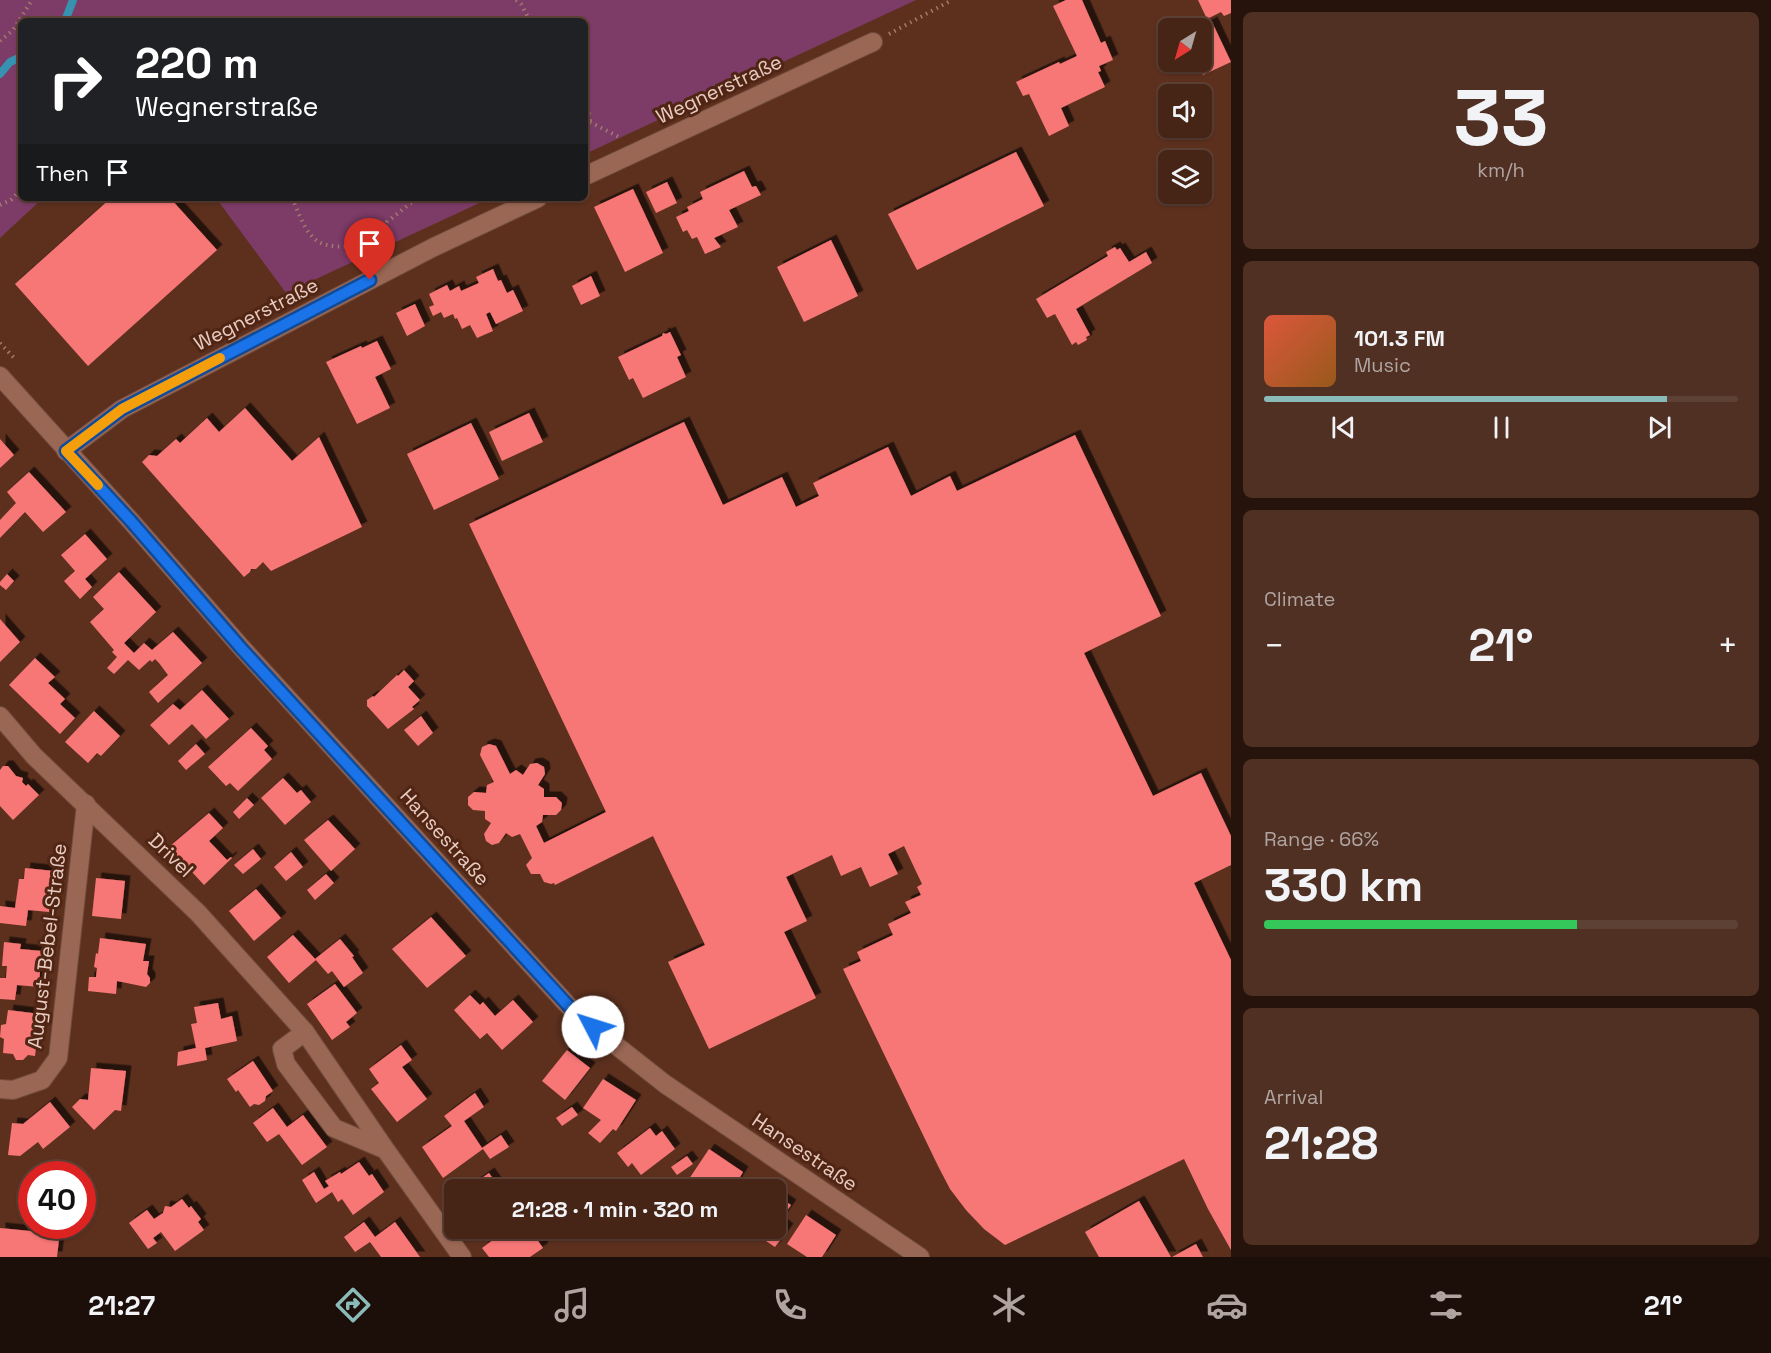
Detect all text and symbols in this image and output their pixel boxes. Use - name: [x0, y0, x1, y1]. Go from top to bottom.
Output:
- north arrow: [1158, 18, 1212, 72]
- map controls: [1158, 18, 1212, 204]
- text: 220 m: [135, 37, 259, 90]
- icon: right: [36, 42, 114, 120]
- street label: Wegnerstraße: [652, 48, 786, 130]
- text: 33: [1454, 68, 1548, 168]
- button: sound: [1158, 84, 1212, 138]
- text: Wegnerstraße: [135, 89, 319, 124]
- button: layers: [1158, 150, 1212, 204]
- icon: arrive: [101, 156, 134, 189]
- text: km/h: [1477, 157, 1525, 183]
- text: Then: [36, 159, 89, 187]
- pin: [344, 218, 395, 280]
- icon: arrive: [353, 227, 386, 260]
- street label: Wegnerstraße: [190, 272, 322, 356]
- text: 101.3 FM: [1354, 324, 1445, 352]
- text: Music: [1354, 352, 1411, 378]
- icon: previous: [1327, 411, 1360, 444]
- icon: pause: [1485, 411, 1518, 444]
- icon: next: [1643, 411, 1676, 444]
- text: Climate: [1264, 586, 1335, 612]
- text: 21°: [1469, 617, 1533, 674]
- text: −: [1264, 625, 1284, 667]
- text: +: [1718, 625, 1738, 667]
- street label: Hansestraße: [395, 783, 495, 891]
- text: Range · 66%: [1264, 826, 1379, 852]
- street label: Drivel: [143, 827, 199, 883]
- street label: August-Bebel-Straße: [22, 842, 72, 1050]
- text: 330 km: [1264, 857, 1423, 914]
- position arrow: [561, 995, 625, 1059]
- text: Arrival: [1264, 1084, 1323, 1110]
- street label: Hansestraße: [747, 1107, 863, 1197]
- text: 21:28: [1264, 1115, 1378, 1172]
- speed limit sign: 40: [18, 1161, 96, 1239]
- text: 21:28 · 1 min · 320 m: [512, 1195, 718, 1223]
- icon: directions: [332, 1284, 374, 1326]
- icon: music: [551, 1284, 593, 1326]
- icon: phone: [769, 1284, 811, 1326]
- icon: climate: [988, 1284, 1030, 1326]
- icon: car: [1206, 1284, 1248, 1326]
- icon: filters: [1425, 1284, 1467, 1326]
- text: 21:27: [88, 1288, 155, 1323]
- text: 21°: [1644, 1288, 1683, 1323]

